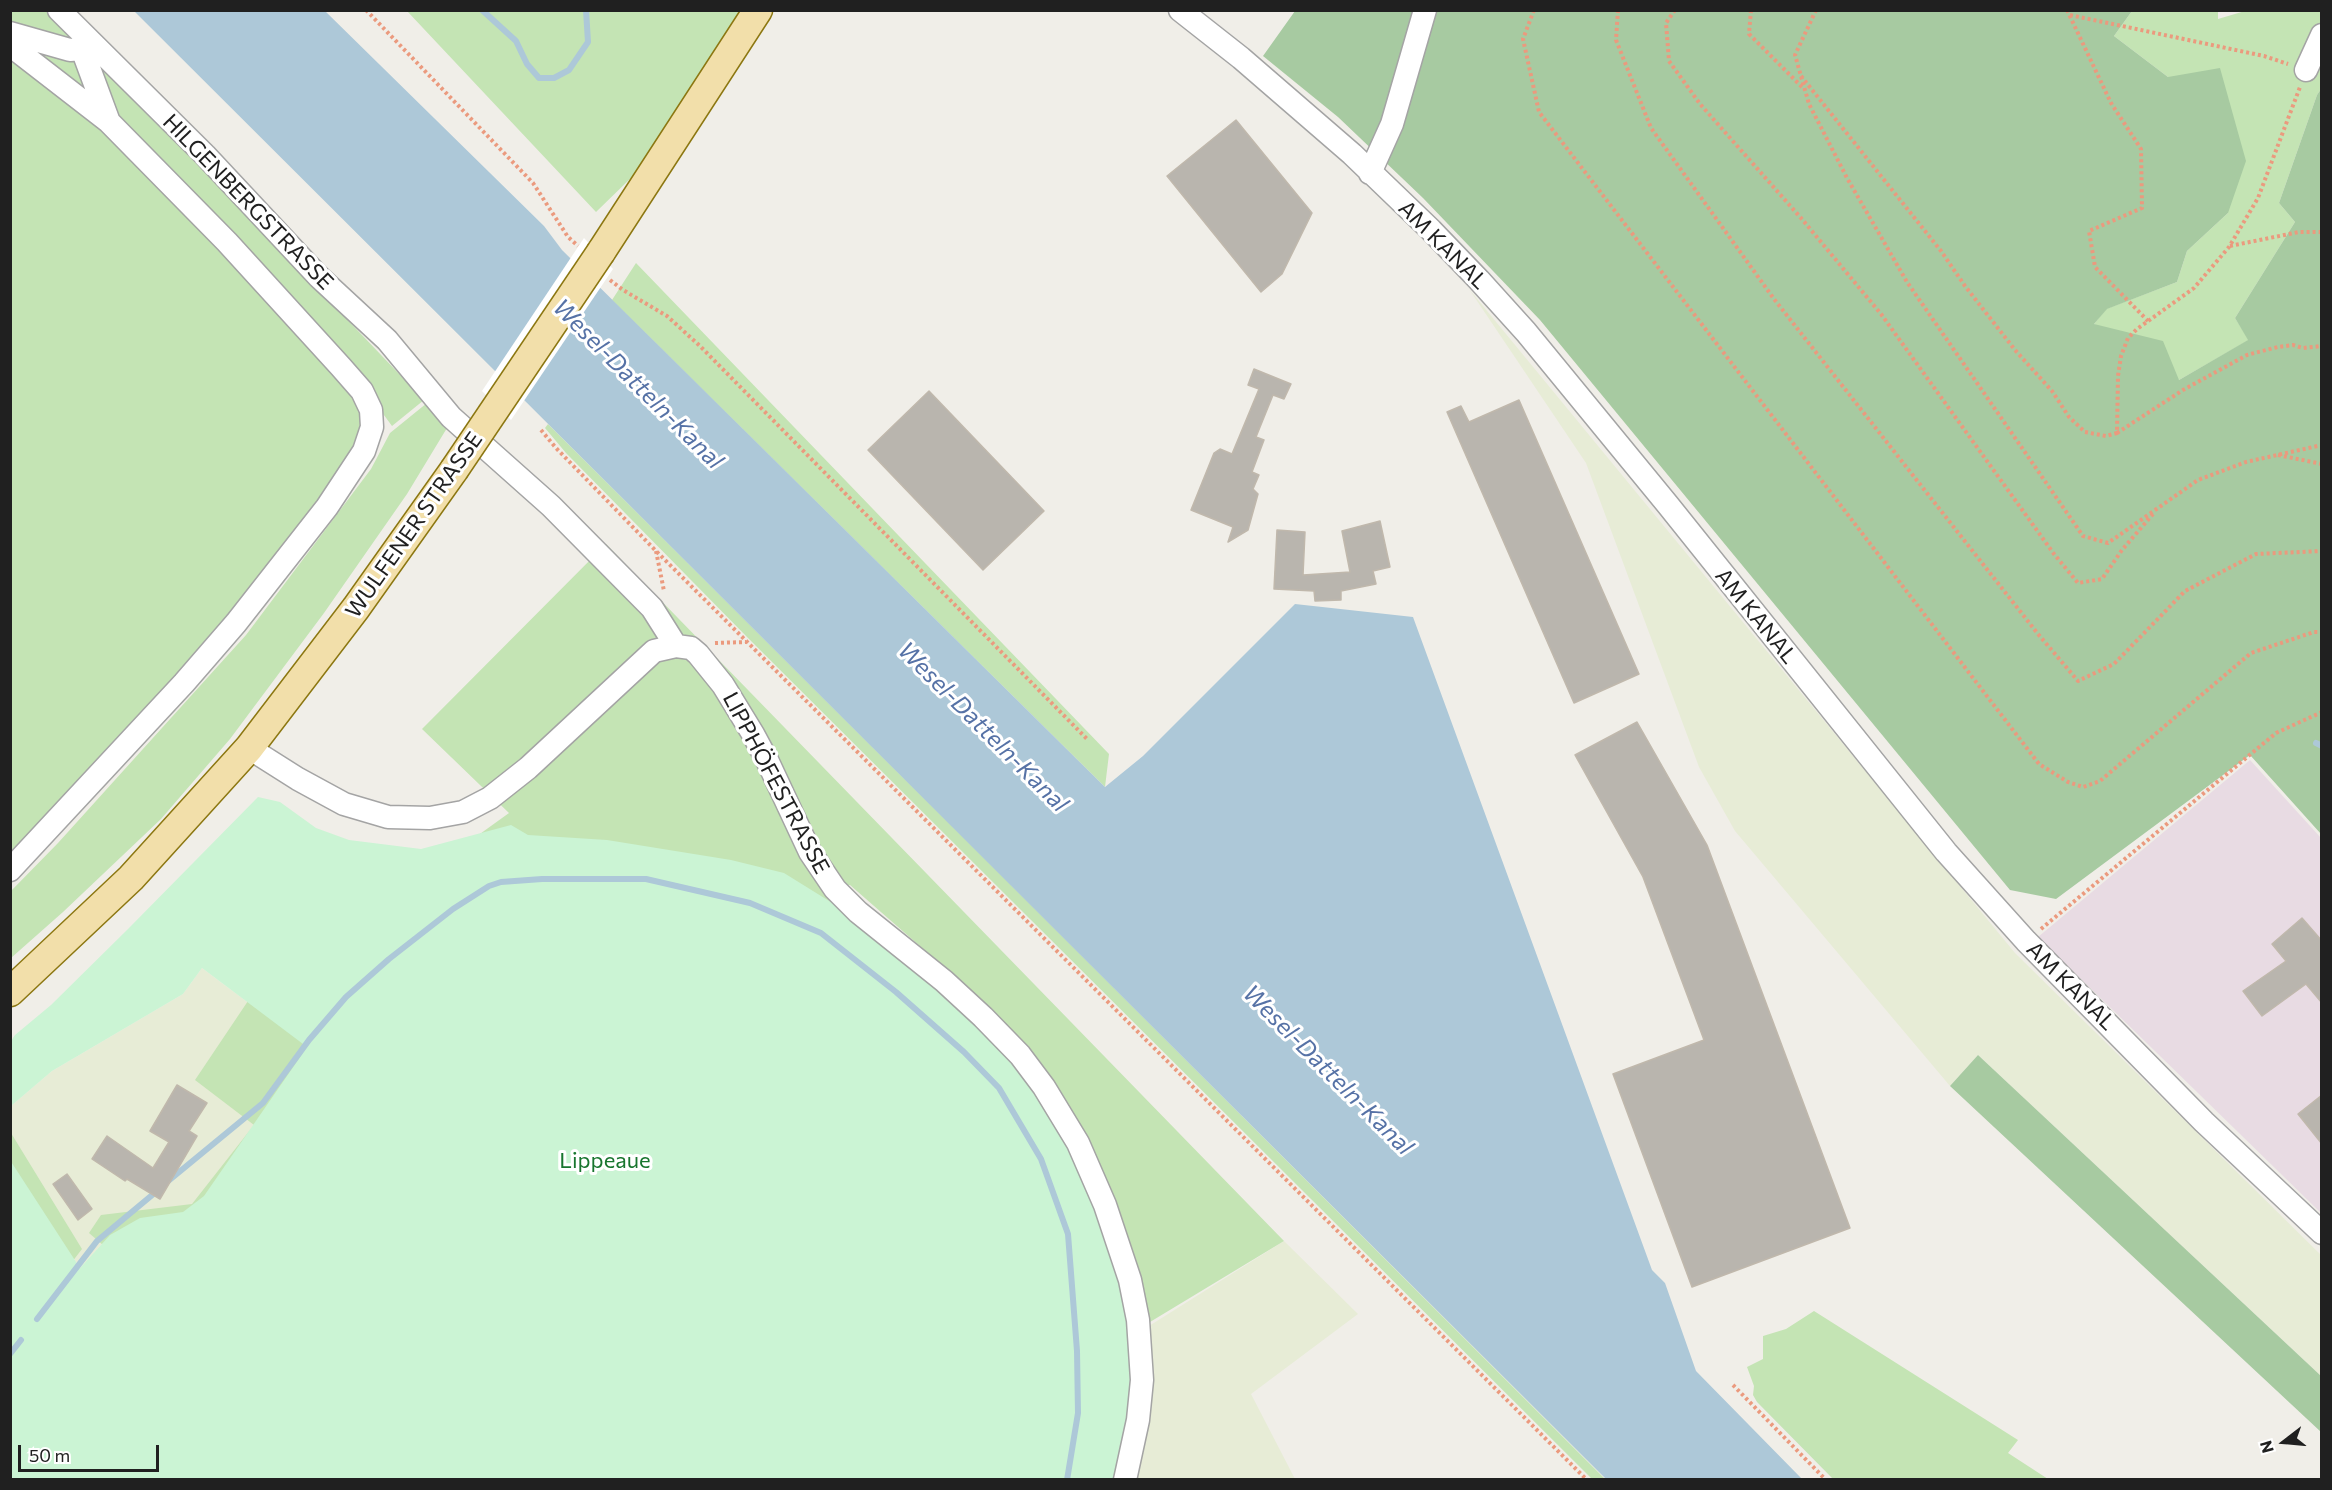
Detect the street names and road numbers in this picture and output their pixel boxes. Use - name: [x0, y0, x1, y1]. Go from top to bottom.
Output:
- street label: HILGENBERGSTRASSE: [157, 109, 339, 295]
- street label: AM KANAL: [1393, 195, 1493, 295]
- street label: WULFENER STRASSE: [340, 427, 488, 623]
- street label: AM KANAL: [1710, 563, 1802, 669]
- street label: LIPPHÖFESTRASSE: [717, 688, 835, 878]
- street label: AM KANAL: [2021, 936, 2121, 1036]

